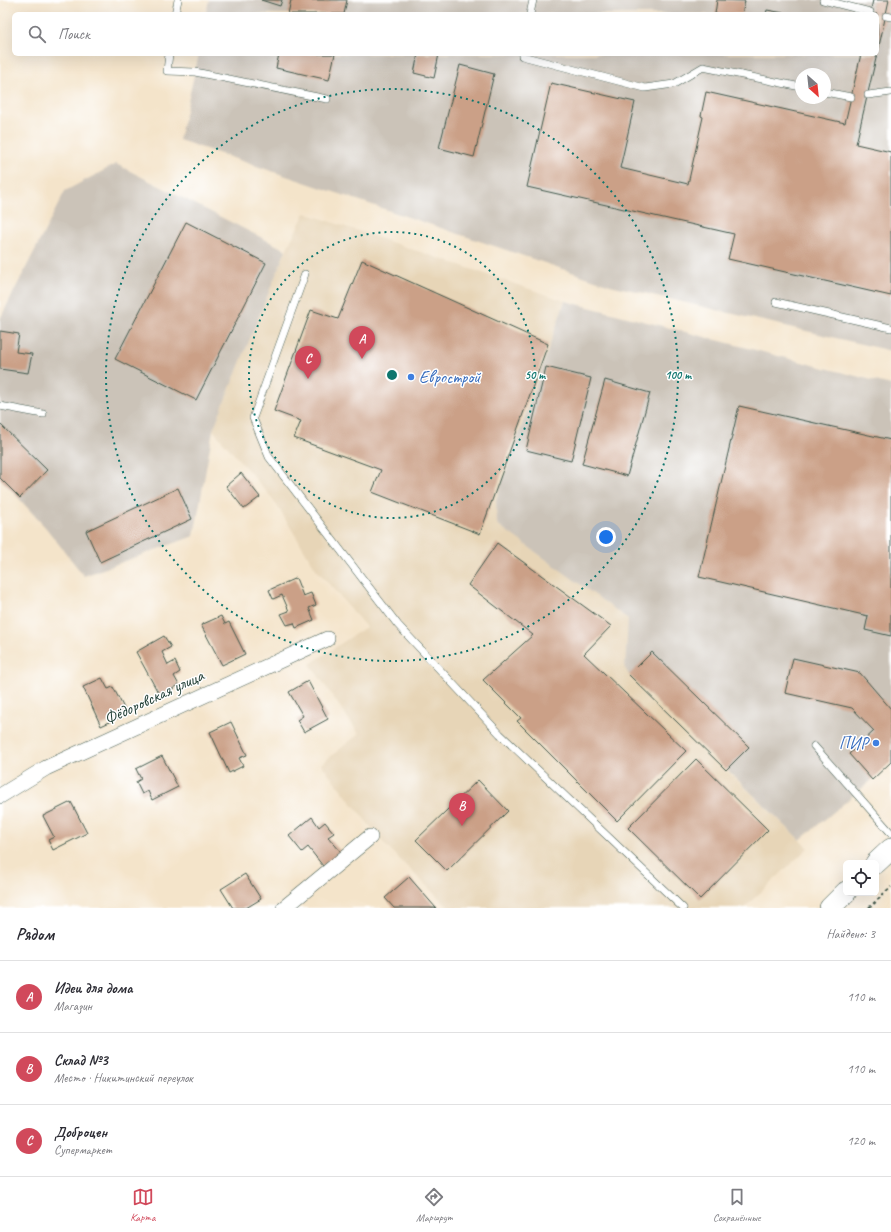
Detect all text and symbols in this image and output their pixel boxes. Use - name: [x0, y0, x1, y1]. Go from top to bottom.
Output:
- search box: [12, 12, 879, 56]
- icon: search: [26, 23, 48, 45]
- text: Поиск: [58, 25, 90, 44]
- north arrow: [795, 68, 831, 104]
- pin: A: [349, 326, 375, 359]
- pin: C: [295, 346, 321, 379]
- place label: Еврострой: [419, 367, 481, 388]
- text: 50 m: [525, 367, 546, 383]
- text: 100 m: [665, 367, 692, 383]
- centre of rings: [385, 368, 399, 382]
- marker: Еврострой: [406, 372, 416, 382]
- your location: [596, 527, 616, 547]
- street label: Фёдоровская улица: [101, 664, 209, 729]
- place label: ПИР: [839, 733, 870, 754]
- marker: ПИР: [871, 738, 881, 748]
- pin: B: [449, 793, 475, 826]
- map controls: [843, 860, 879, 896]
- button: locate: [843, 860, 879, 896]
- text: Рядом: [16, 924, 54, 945]
- text: Найдено: 3: [827, 926, 875, 942]
- text: Идеи для дома: [54, 979, 133, 998]
- text: A: [26, 989, 32, 1005]
- text: 110 m: [847, 989, 875, 1005]
- text: Магазин: [54, 998, 92, 1014]
- text: Склад №3: [54, 1051, 108, 1070]
- text: B: [26, 1061, 32, 1077]
- text: 110 m: [847, 1061, 875, 1077]
- text: Место · Никитинский переулок: [54, 1070, 193, 1086]
- text: Доброцен: [54, 1123, 107, 1142]
- text: C: [26, 1133, 32, 1149]
- text: 120 m: [847, 1133, 875, 1149]
- text: Супермаркет: [54, 1142, 112, 1158]
- tab: Карта: [130, 1186, 155, 1224]
- tab: Маршрут: [416, 1186, 452, 1224]
- tab: Сохранённые: [713, 1186, 761, 1224]

